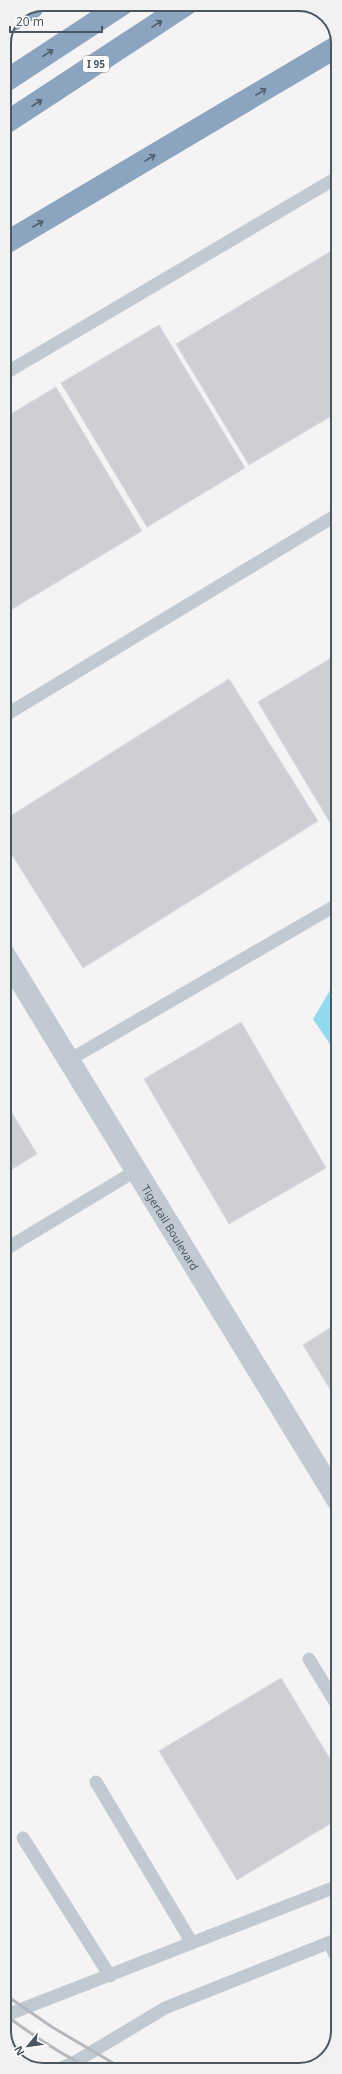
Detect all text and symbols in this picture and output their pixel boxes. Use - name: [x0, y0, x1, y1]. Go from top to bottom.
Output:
- scale bar: [10, 8, 102, 34]
- text: 20 m: [16, 13, 44, 30]
- one-way arrow: [151, 20, 162, 28]
- one-way arrow: [43, 49, 54, 57]
- road number: I 95: [83, 56, 109, 72]
- one-way arrow: [255, 87, 267, 95]
- one-way arrow: [31, 99, 42, 107]
- one-way arrow: [144, 154, 156, 162]
- one-way arrow: [32, 220, 44, 228]
- street label: Tigertail Boulevard: [139, 1182, 203, 1273]
- north arrow: [8, 2026, 48, 2066]
- text: N: [10, 2044, 28, 2059]

